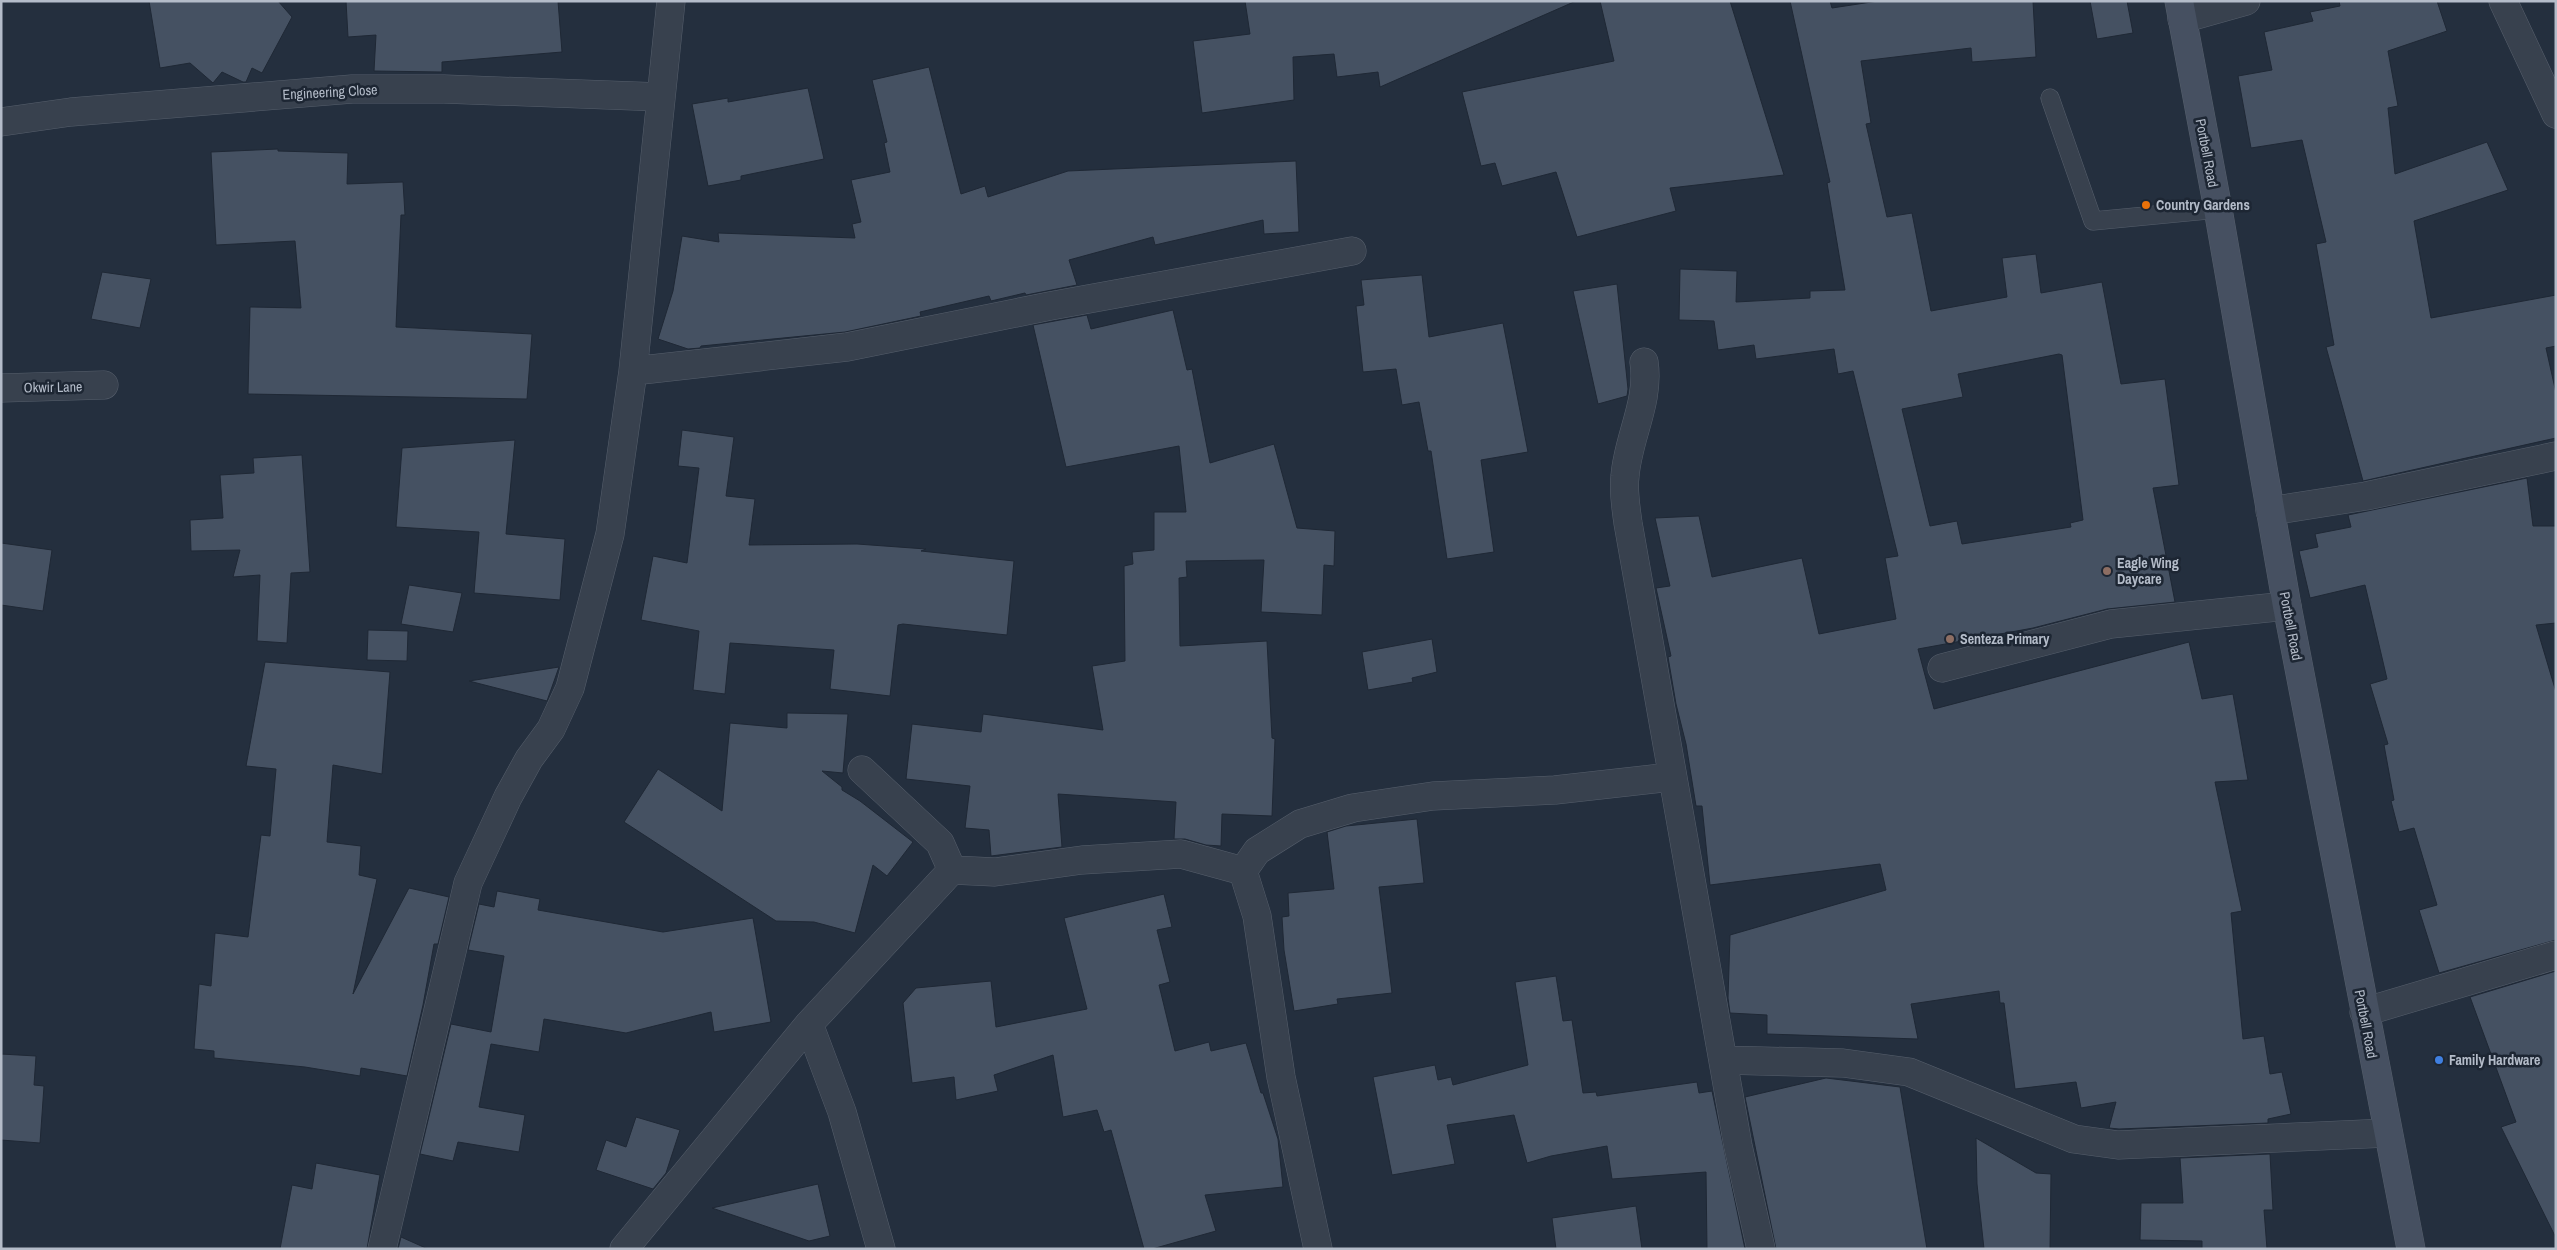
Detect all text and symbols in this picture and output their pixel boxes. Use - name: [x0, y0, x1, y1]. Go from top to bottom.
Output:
- street label: Engineering Close: [282, 81, 378, 103]
- street label: Portbell Road: [2192, 117, 2222, 189]
- place label: Country Gardens: [2156, 196, 2250, 214]
- marker: Country Gardens: [2140, 199, 2152, 211]
- street label: Okwir Lane: [23, 377, 83, 397]
- place label: Eagle Wing Daycare: [2117, 554, 2179, 588]
- marker: Eagle Wing Daycare: [2101, 565, 2113, 577]
- street label: Portbell Road: [2276, 590, 2306, 662]
- place label: Senteza Primary: [1960, 630, 2050, 648]
- marker: Senteza Primary: [1944, 633, 1956, 645]
- street label: Portbell Road: [2351, 988, 2381, 1060]
- place label: Family Hardware: [2449, 1051, 2540, 1069]
- marker: Family Hardware: [2433, 1054, 2445, 1066]

